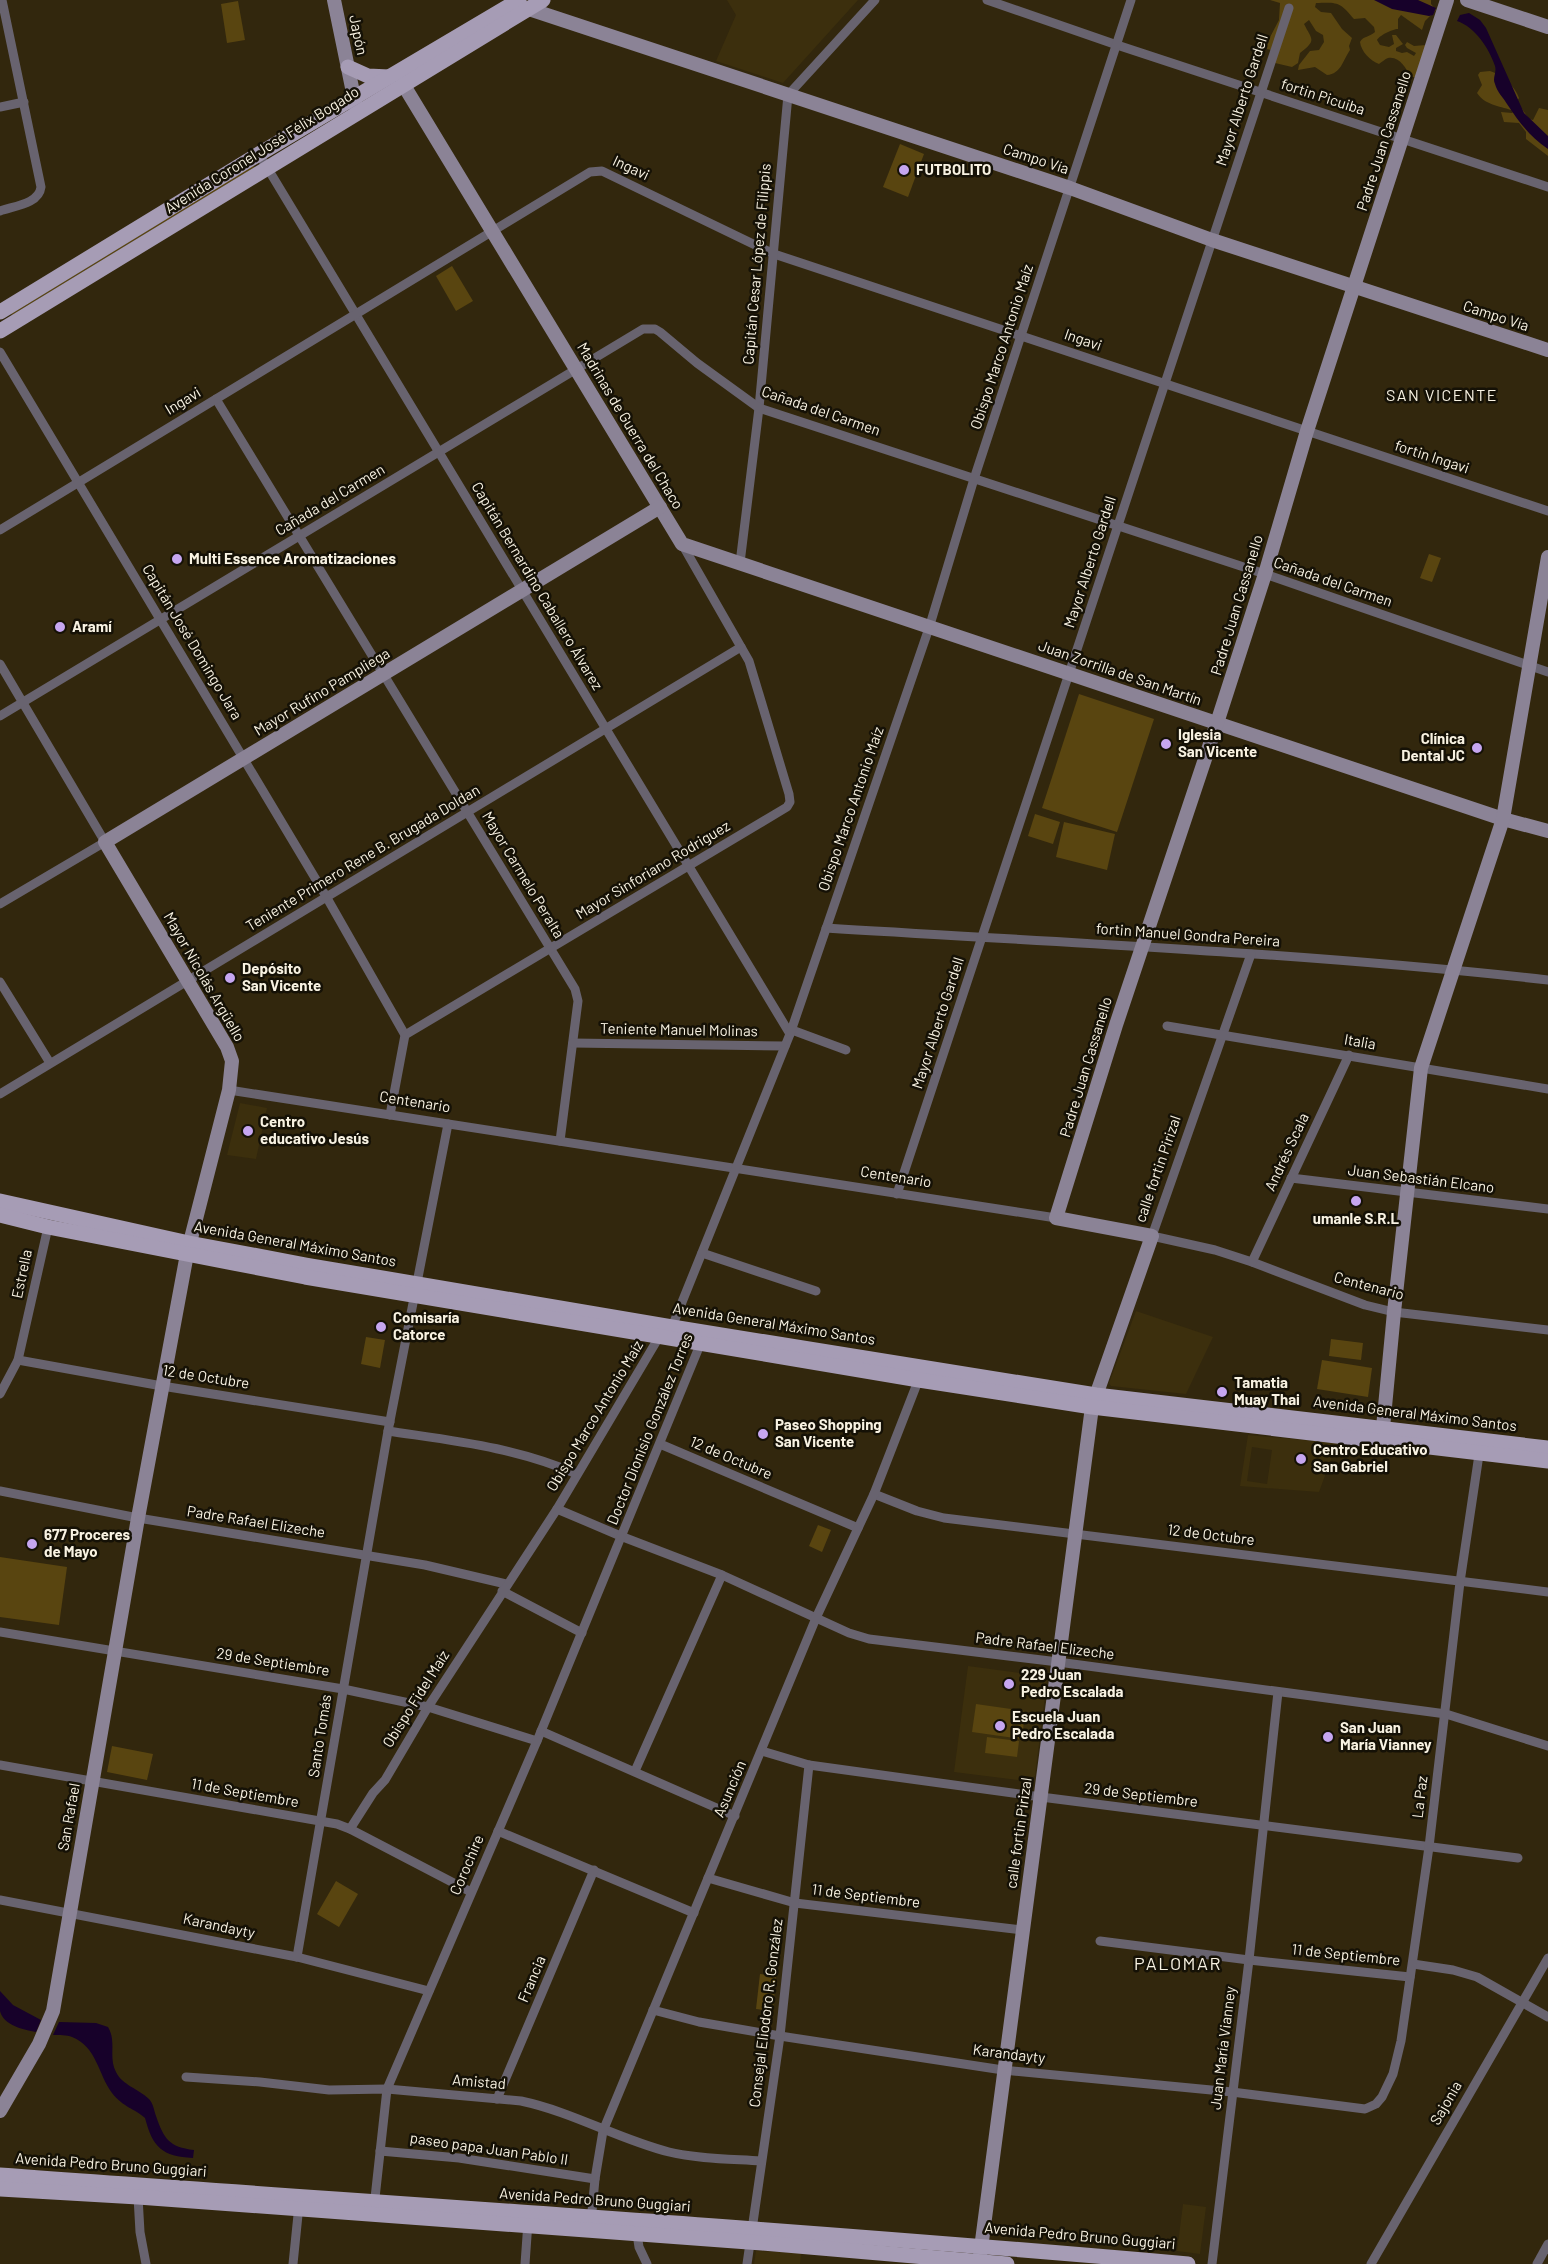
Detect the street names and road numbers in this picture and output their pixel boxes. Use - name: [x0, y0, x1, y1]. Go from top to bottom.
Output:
- street label: Japón: [346, 13, 372, 57]
- street label: Mayor Alberto Gardell: [1211, 31, 1271, 168]
- street label: Padre Juan Cassanello: [1352, 68, 1414, 213]
- street label: fortin Picuiba: [1279, 74, 1367, 118]
- street label: Avenida Coronel José Félix Bogado: [161, 82, 362, 217]
- street label: Campo Vía: [1001, 139, 1071, 177]
- street label: Ingavi: [610, 151, 653, 183]
- street label: Capitán Cesar López de Filippis: [738, 162, 774, 365]
- street label: Obispo Marco Antonio Maíz: [966, 262, 1036, 432]
- street label: Campo Vía: [1461, 296, 1531, 334]
- street label: Ingavi: [1062, 324, 1104, 354]
- street label: Madrinas de Guerra del Chaco: [574, 339, 688, 512]
- street label: Cañada del Carmen: [760, 381, 883, 439]
- street label: Ingavi: [161, 383, 204, 418]
- street label: fortin Ingavi: [1393, 436, 1472, 477]
- street label: Cañada del Carmen: [272, 459, 387, 539]
- street label: Capitán Bernardino Caballero Álvarez: [469, 478, 607, 693]
- street label: Mayor Alberto Gardell: [1059, 493, 1119, 630]
- street label: Padre Juan Cassanello: [1206, 532, 1266, 677]
- street label: Cañada del Carmen: [1272, 552, 1395, 610]
- street label: Capitán José Domingo Jara: [139, 560, 247, 723]
- street label: Juan Zorrilla de San Martín: [1036, 636, 1204, 709]
- street label: Mayor Rufino Pampliega: [250, 643, 393, 739]
- street label: Obispo Marco Antonio Maíz: [813, 724, 887, 893]
- street label: Teniente Primero Rene B. Brugada Doldan: [242, 780, 483, 934]
- street label: Mayor Carmelo Peralta: [479, 808, 569, 941]
- street label: Mayor Sinforiano Rodriguez: [572, 816, 733, 922]
- street label: Mayor Nicolás Argüello: [160, 909, 249, 1044]
- street label: fortin Manuel Gondra Pereira: [1095, 919, 1281, 949]
- street label: Mayor Alberto Gardell: [907, 954, 967, 1091]
- street label: Padre Juan Cassanello: [1055, 994, 1115, 1139]
- street label: Teniente Manuel Molinas: [600, 1019, 758, 1039]
- street label: Italia: [1343, 1029, 1377, 1053]
- street label: Centenario: [378, 1087, 452, 1116]
- street label: Andrés Scala: [1260, 1110, 1312, 1193]
- street label: calle fortin Pirizal: [1130, 1113, 1184, 1225]
- street label: Juan Sebastián Elcano: [1347, 1160, 1495, 1196]
- street label: Centenario: [859, 1162, 933, 1191]
- street label: Avenida General Máximo Santos: [193, 1216, 398, 1270]
- street label: Estrella: [7, 1248, 35, 1300]
- street label: Centenario: [1332, 1267, 1406, 1303]
- street label: Avenida General Máximo Santos: [672, 1298, 877, 1348]
- street label: Doctor Dionisio González Torres: [602, 1330, 696, 1527]
- street label: Obispo Marco Antonio Maíz: [542, 1337, 646, 1494]
- street label: 12 de Octubre: [161, 1360, 251, 1392]
- street label: Avenida General Máximo Santos: [1312, 1392, 1518, 1434]
- street label: 12 de Octubre: [688, 1432, 775, 1482]
- street label: Padre Rafael Elizeche: [186, 1501, 327, 1541]
- street label: 12 de Octubre: [1167, 1520, 1256, 1548]
- street label: Padre Rafael Elizeche: [975, 1628, 1116, 1662]
- street label: 29 de Septiembre: [215, 1643, 331, 1679]
- street label: Obispo Fidel Maíz: [378, 1646, 452, 1750]
- street label: Santo Tomás: [304, 1693, 334, 1779]
- street label: Asunción: [709, 1757, 749, 1820]
- street label: 11 de Septiembre: [190, 1774, 300, 1810]
- street label: La Paz: [1407, 1774, 1431, 1819]
- street label: calle fortin Pirizal: [1001, 1776, 1035, 1890]
- street label: 29 de Septiembre: [1083, 1778, 1199, 1810]
- street label: San Rafael: [53, 1782, 83, 1852]
- street label: Corochire: [445, 1832, 487, 1898]
- street label: 11 de Septiembre: [811, 1879, 921, 1911]
- street label: Karandayty: [182, 1909, 257, 1941]
- street label: Consejal Eliodoro R. González: [744, 1917, 786, 2108]
- street label: 11 de Septiembre: [1291, 1939, 1401, 1969]
- street label: Francia: [513, 1953, 549, 2005]
- street label: Juan María Vianney: [1206, 1985, 1239, 2111]
- street label: Karandayty: [972, 2040, 1047, 2066]
- street label: Amistad: [451, 2070, 507, 2092]
- street label: Sajonia: [1425, 2077, 1465, 2128]
- street label: paseo papa Juan Pablo II: [409, 2128, 569, 2168]
- street label: Avenida Pedro Bruno Guggiari: [15, 2148, 207, 2180]
- street label: Avenida Pedro Bruno Guggiari: [499, 2183, 691, 2215]
- street label: Avenida Pedro Bruno Guggiari: [984, 2218, 1176, 2252]

